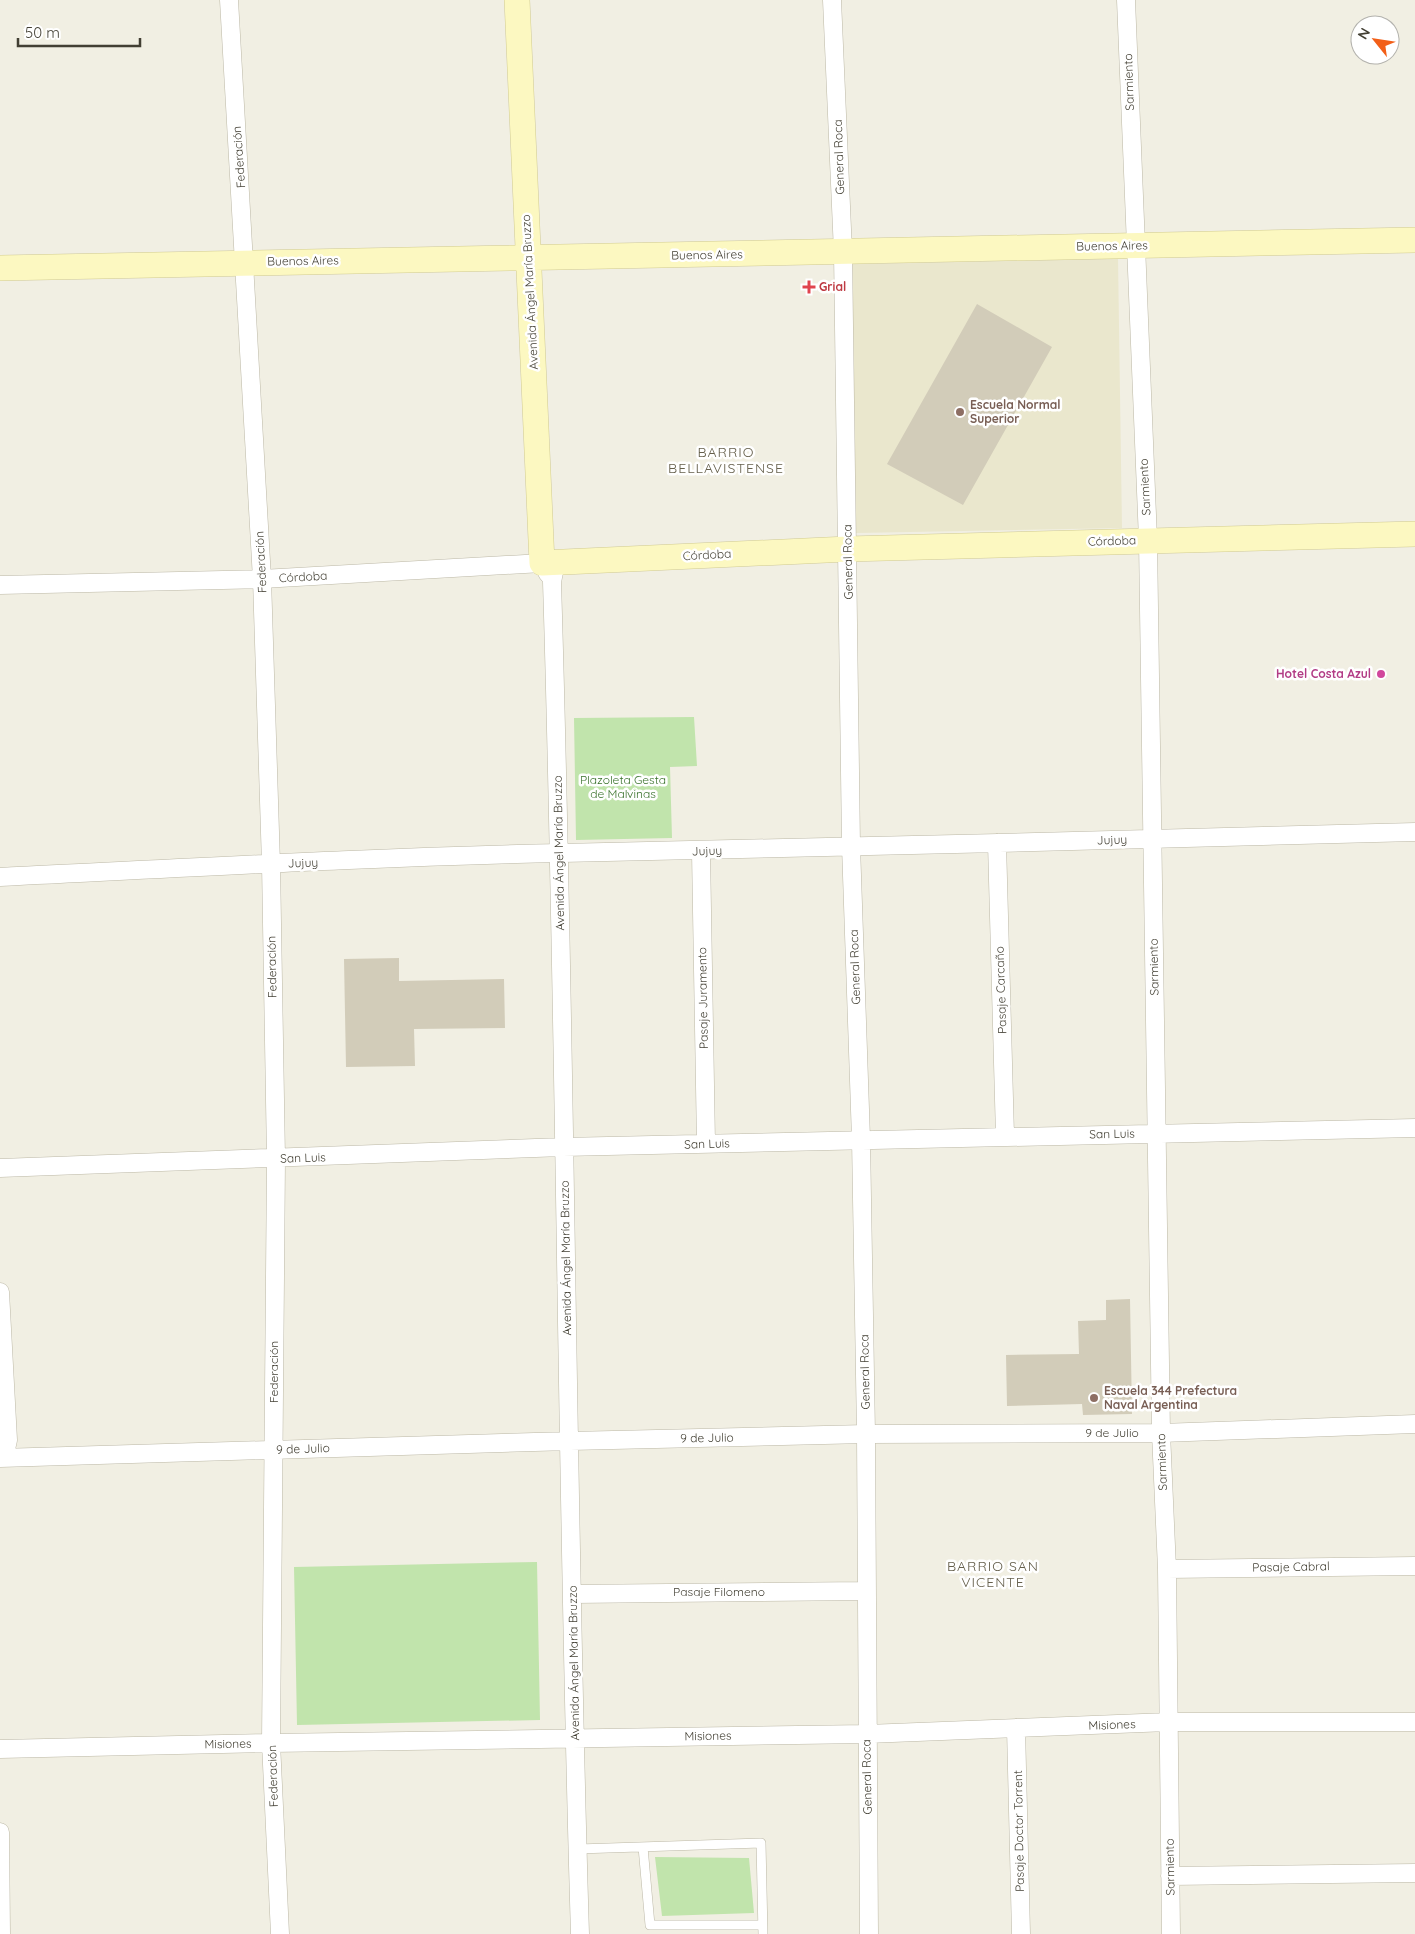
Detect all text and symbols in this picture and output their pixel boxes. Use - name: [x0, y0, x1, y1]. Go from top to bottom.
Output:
- scale bar: [18, 15, 140, 47]
- north arrow: [1350, 15, 1400, 65]
- text: 50 m: [25, 23, 60, 42]
- text: N: [1353, 25, 1374, 42]
- street label: Sarmiento: [1120, 53, 1137, 111]
- street label: General Roca: [830, 119, 847, 195]
- street label: Federación: [229, 126, 248, 189]
- street label: Avenida Ángel María Bruzzo: [518, 214, 541, 370]
- street label: Buenos Aires: [1076, 237, 1148, 254]
- street label: Buenos Aires: [671, 246, 743, 263]
- street label: Buenos Aires: [267, 252, 339, 269]
- place label: Grial: [819, 279, 846, 294]
- marker: Grial: [803, 281, 815, 293]
- place label: Escuela Normal Superior: [970, 397, 1061, 426]
- marker: Escuela Normal Superior: [954, 406, 966, 418]
- district label: BARRIO BELLAVISTENSE: [668, 443, 784, 477]
- street label: Sarmiento: [1136, 458, 1153, 516]
- street label: General Roca: [839, 524, 856, 600]
- street label: Federación: [251, 531, 270, 593]
- street label: Córdoba: [1087, 532, 1136, 549]
- street label: Córdoba: [682, 546, 732, 563]
- street label: Córdoba: [278, 568, 328, 585]
- place label: Hotel Costa Azul: [1276, 666, 1371, 681]
- marker: Hotel Costa Azul: [1375, 668, 1387, 680]
- park label: Plazoleta Gesta de Malvinas: [580, 772, 666, 801]
- street label: Avenida Ángel María Bruzzo: [550, 775, 567, 931]
- street label: Jujuy: [1096, 831, 1128, 848]
- street label: Jujuy: [691, 842, 723, 859]
- street label: Jujuy: [287, 854, 319, 871]
- street label: General Roca: [846, 929, 863, 1005]
- street label: Federación: [263, 936, 280, 998]
- street label: Sarmiento: [1146, 938, 1161, 996]
- street label: Pasaje Carcaño: [991, 946, 1010, 1034]
- street label: Pasaje Juramento: [694, 947, 711, 1049]
- street label: San Luis: [1089, 1126, 1135, 1141]
- street label: San Luis: [684, 1135, 730, 1152]
- street label: San Luis: [280, 1149, 326, 1166]
- street label: Avenida Ángel María Bruzzo: [557, 1180, 574, 1336]
- street label: General Roca: [856, 1334, 873, 1410]
- street label: Federación: [266, 1341, 281, 1403]
- place label: Escuela 344 Prefectura Naval Argentina: [1104, 1383, 1237, 1412]
- marker: Escuela 344 Prefectura Naval Argentina: [1088, 1392, 1100, 1404]
- street label: 9 de Julio: [1085, 1425, 1139, 1440]
- street label: 9 de Julio: [680, 1430, 734, 1445]
- street label: Sarmiento: [1153, 1433, 1170, 1491]
- street label: 9 de Julio: [276, 1440, 330, 1457]
- district label: BARRIO SAN VICENTE: [947, 1557, 1039, 1591]
- street label: Pasaje Cabral: [1252, 1558, 1330, 1575]
- street label: Pasaje Filomeno: [673, 1584, 765, 1599]
- street label: Avenida Ángel María Bruzzo: [565, 1585, 582, 1741]
- street label: Misiones: [1088, 1716, 1136, 1733]
- street label: Misiones: [684, 1728, 732, 1743]
- street label: Misiones: [204, 1736, 252, 1751]
- street label: General Roca: [858, 1739, 875, 1815]
- street label: Federación: [264, 1745, 281, 1807]
- street label: Pasaje Doctor Torrent: [1010, 1770, 1027, 1892]
- street label: Sarmiento: [1162, 1838, 1177, 1896]

